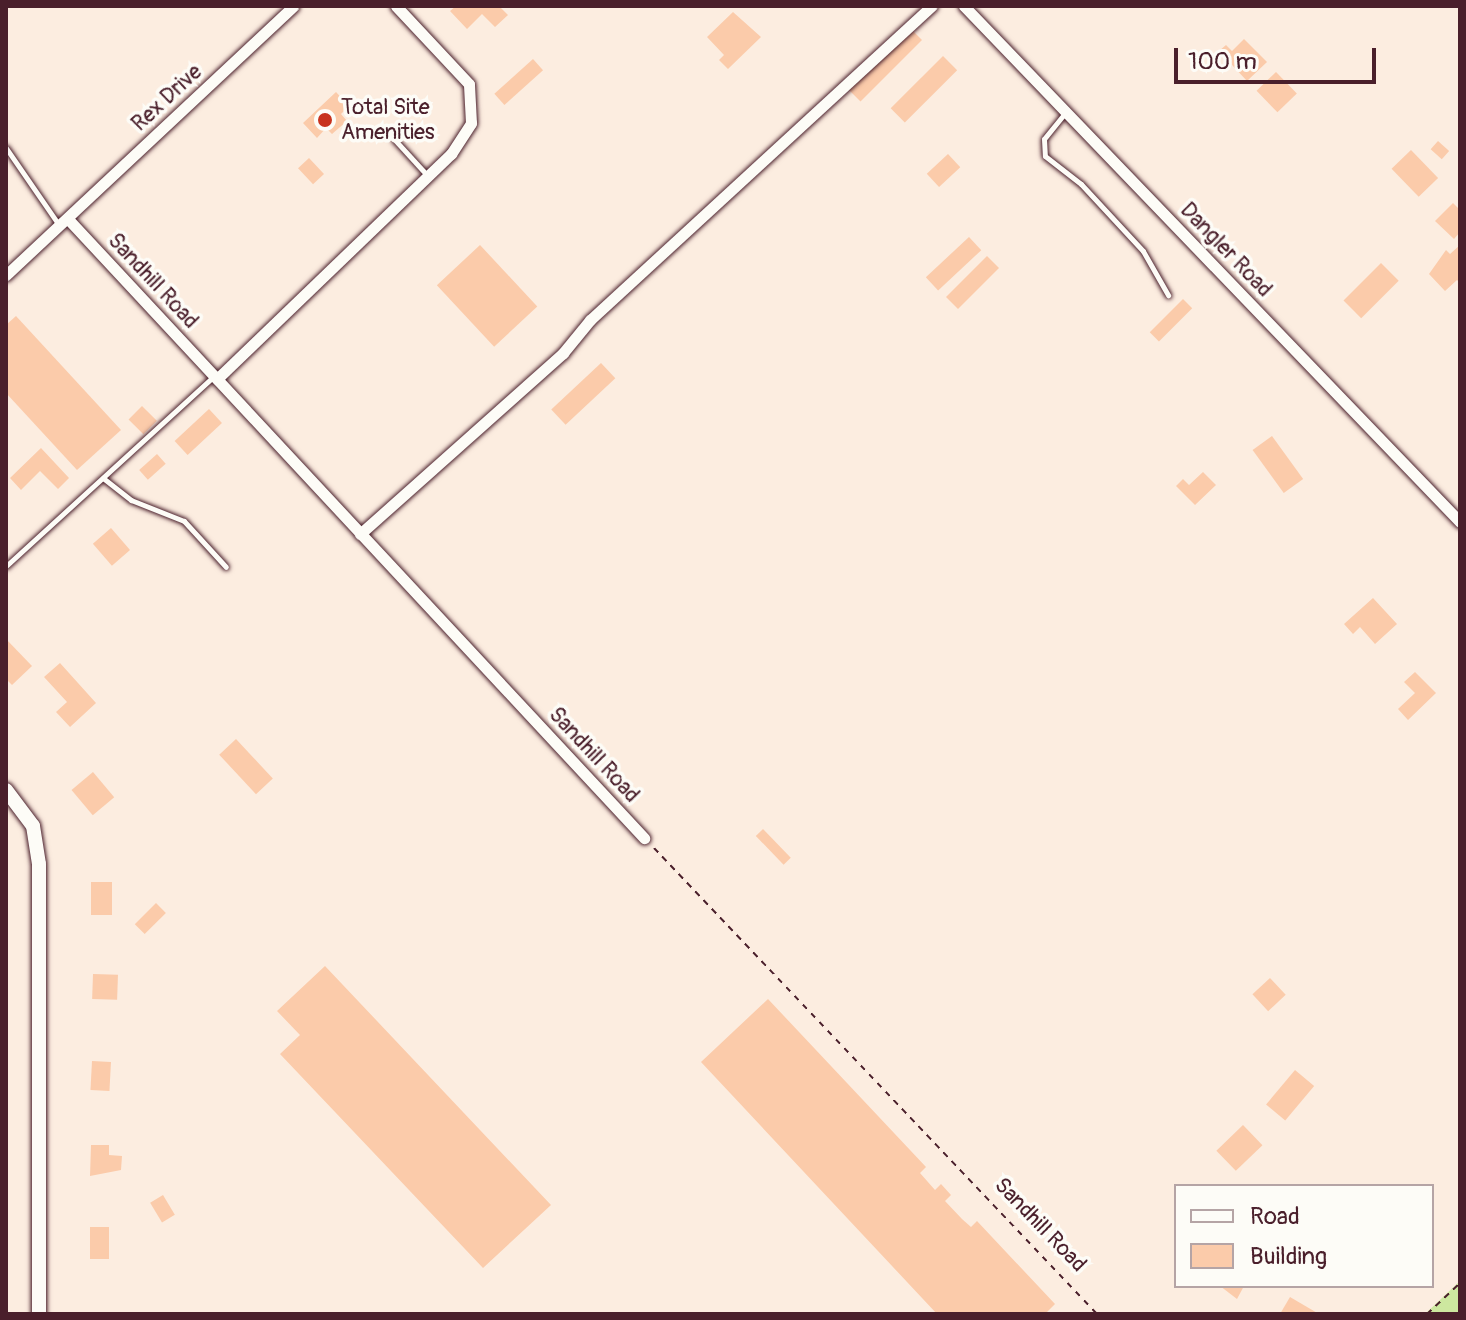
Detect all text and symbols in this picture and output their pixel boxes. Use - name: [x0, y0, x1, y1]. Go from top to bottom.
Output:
- scale bar: [1178, 32, 1380, 82]
- text: 100 m: [1188, 47, 1257, 76]
- street label: Rex Drive: [126, 59, 208, 137]
- place label: Total Site Amenities: [341, 94, 435, 146]
- marker: Total Site Amenities: [316, 111, 334, 129]
- street label: Dangler Road: [1174, 197, 1278, 303]
- street label: Sandhill Road: [102, 228, 204, 334]
- street label: Sandhill Road: [543, 702, 645, 808]
- street label: Sandhill Road: [989, 1172, 1091, 1278]
- legend: [1174, 1184, 1434, 1288]
- text: Road: [1250, 1202, 1300, 1231]
- text: Building: [1250, 1242, 1327, 1271]

